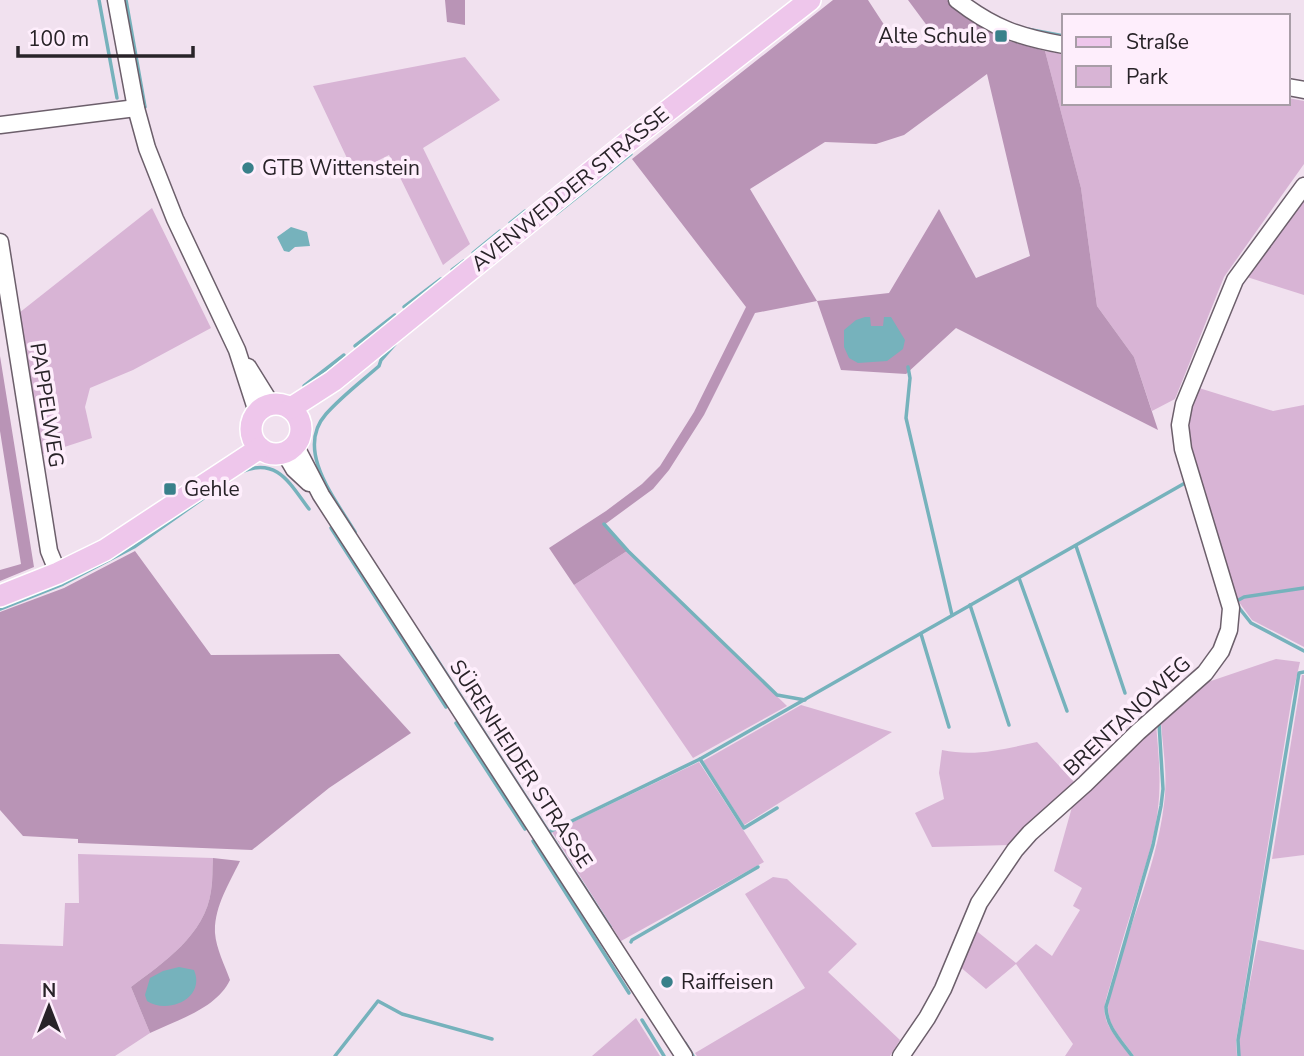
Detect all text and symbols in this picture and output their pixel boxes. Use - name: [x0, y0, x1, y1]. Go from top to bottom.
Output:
- scale bar: [18, 14, 192, 58]
- legend: [1062, 14, 1290, 105]
- place label: Alte Schule: [878, 22, 987, 50]
- text: 100 m: [28, 25, 89, 53]
- marker: Alte Schule: [993, 28, 1009, 44]
- text: Straße: [1126, 28, 1189, 56]
- text: Park: [1126, 63, 1168, 91]
- street label: AVENWEDDER STRASSE: [465, 100, 675, 278]
- place label: GTB Wittenstein: [262, 154, 420, 182]
- marker: GTB Wittenstein: [240, 160, 256, 176]
- street label: PAPPELWEG: [23, 341, 71, 469]
- place label: Gehle: [184, 475, 240, 503]
- marker: Gehle: [162, 481, 178, 497]
- street label: BRENTANOWEG: [1057, 650, 1197, 782]
- street label: SÜRENHEIDER STRASSE: [443, 654, 599, 874]
- place label: Raiffeisen: [681, 968, 774, 996]
- north arrow: [14, 972, 84, 1042]
- marker: Raiffeisen: [659, 974, 675, 990]
- text: N: [42, 978, 56, 1004]

